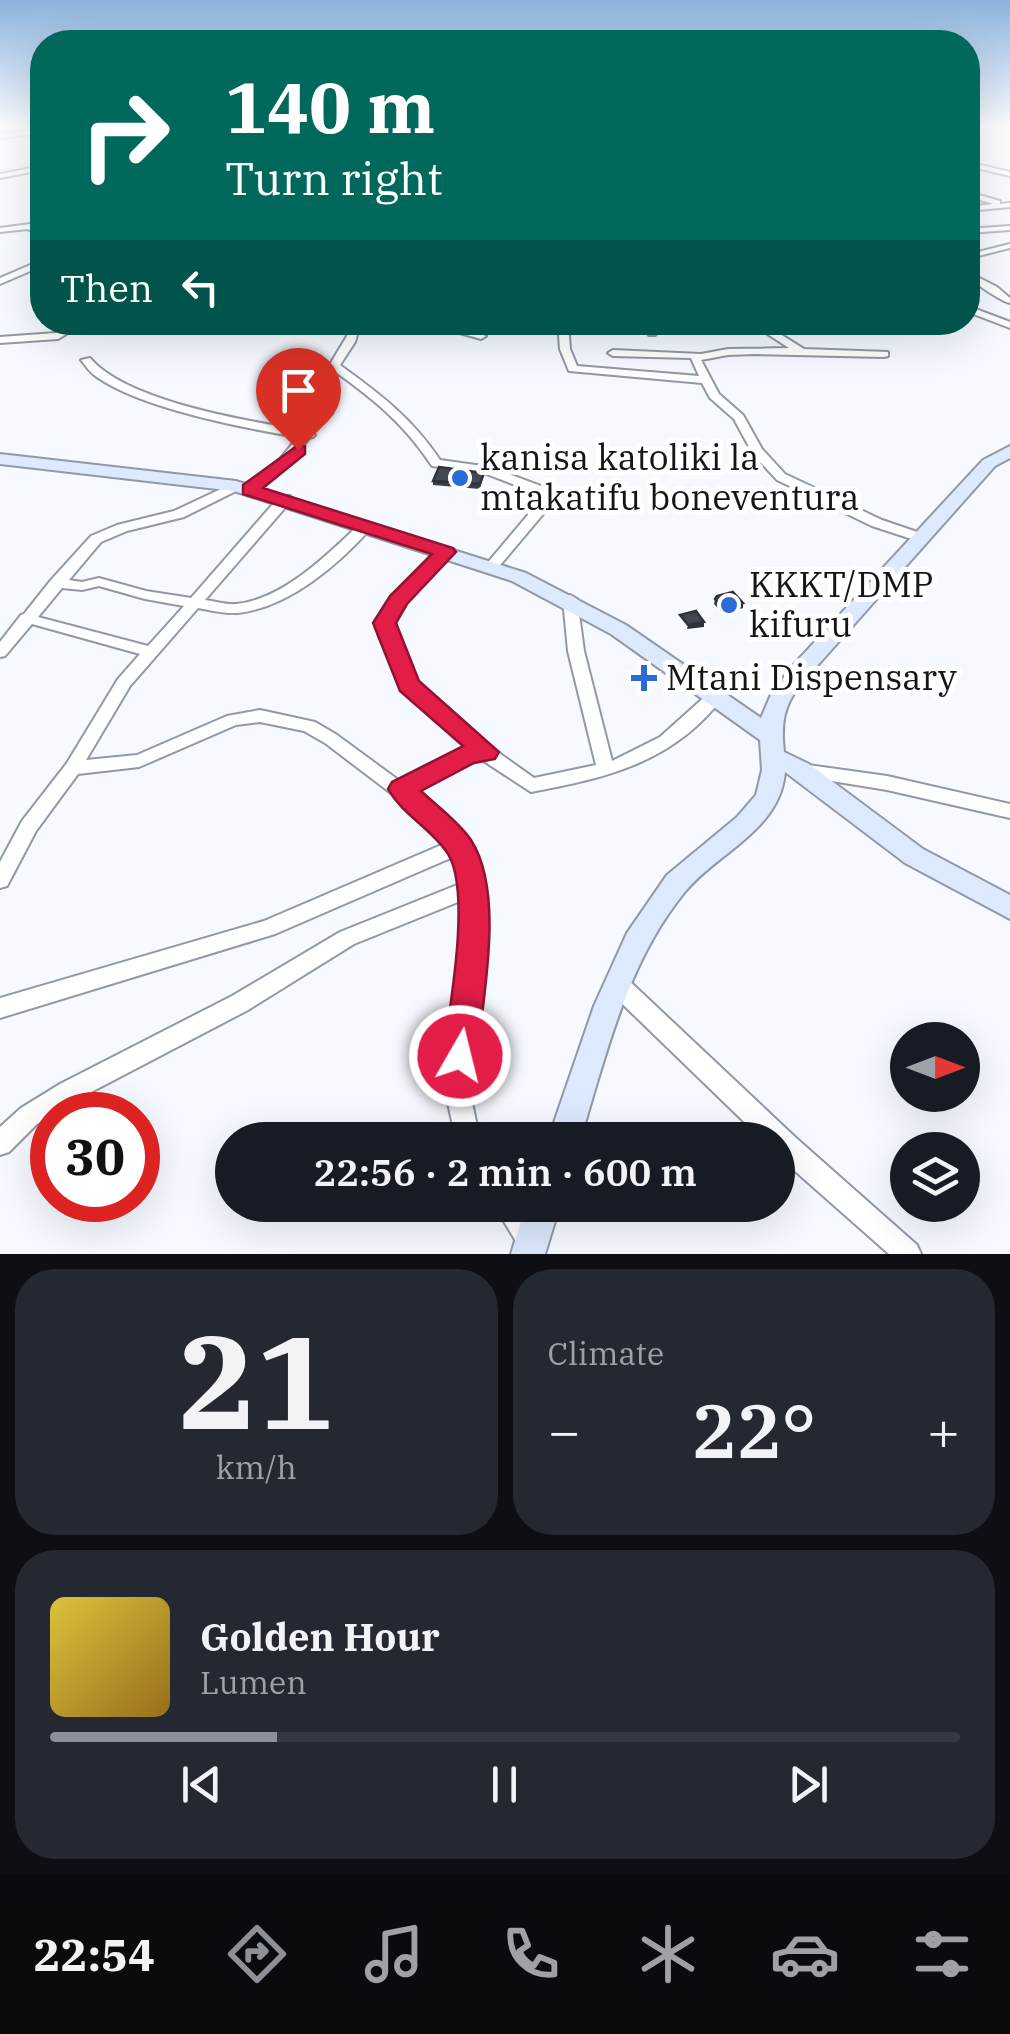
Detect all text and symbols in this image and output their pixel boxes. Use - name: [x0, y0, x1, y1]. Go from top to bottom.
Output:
- text: 140 m: [225, 61, 435, 152]
- icon: right: [60, 70, 190, 200]
- text: Turn right: [225, 149, 443, 207]
- icon: left: [173, 260, 228, 315]
- text: Then: [60, 263, 153, 312]
- pin: [256, 348, 341, 451]
- icon: arrive: [271, 363, 326, 418]
- place label: kanisa katoliki la mtakatifu boneventura: [480, 434, 859, 520]
- marker: kanisa katoliki la mtakatifu boneventura: [449, 467, 471, 489]
- place label: KKKT/DMP kifuru: [749, 561, 934, 647]
- marker: KKKT/DMP kifuru: [718, 594, 740, 616]
- place label: Mtani Dispensary: [666, 654, 957, 700]
- marker: Mtani Dispensary: [631, 665, 657, 691]
- position arrow: [408, 1004, 512, 1108]
- north arrow: [890, 1022, 980, 1112]
- map controls: [890, 1022, 980, 1222]
- speed limit sign: 30: [30, 1092, 160, 1222]
- button: layers: [890, 1132, 980, 1222]
- text: 22:56 · 2 min · 600 m: [313, 1147, 697, 1196]
- text: 21: [178, 1296, 334, 1465]
- text: Climate: [548, 1332, 664, 1374]
- text: 22°: [691, 1381, 816, 1479]
- text: −: [548, 1395, 581, 1466]
- text: +: [927, 1395, 960, 1466]
- text: km/h: [216, 1446, 297, 1488]
- text: Golden Hour: [200, 1612, 440, 1661]
- text: Lumen: [200, 1661, 307, 1703]
- icon: previous: [174, 1757, 229, 1812]
- icon: pause: [477, 1757, 532, 1812]
- icon: next: [781, 1757, 836, 1812]
- icon: directions: [222, 1919, 292, 1989]
- icon: music: [359, 1919, 429, 1989]
- icon: phone: [496, 1919, 566, 1989]
- icon: climate: [633, 1919, 703, 1989]
- icon: car: [770, 1919, 840, 1989]
- icon: filters: [907, 1919, 977, 1989]
- text: 22:54: [33, 1925, 155, 1983]

